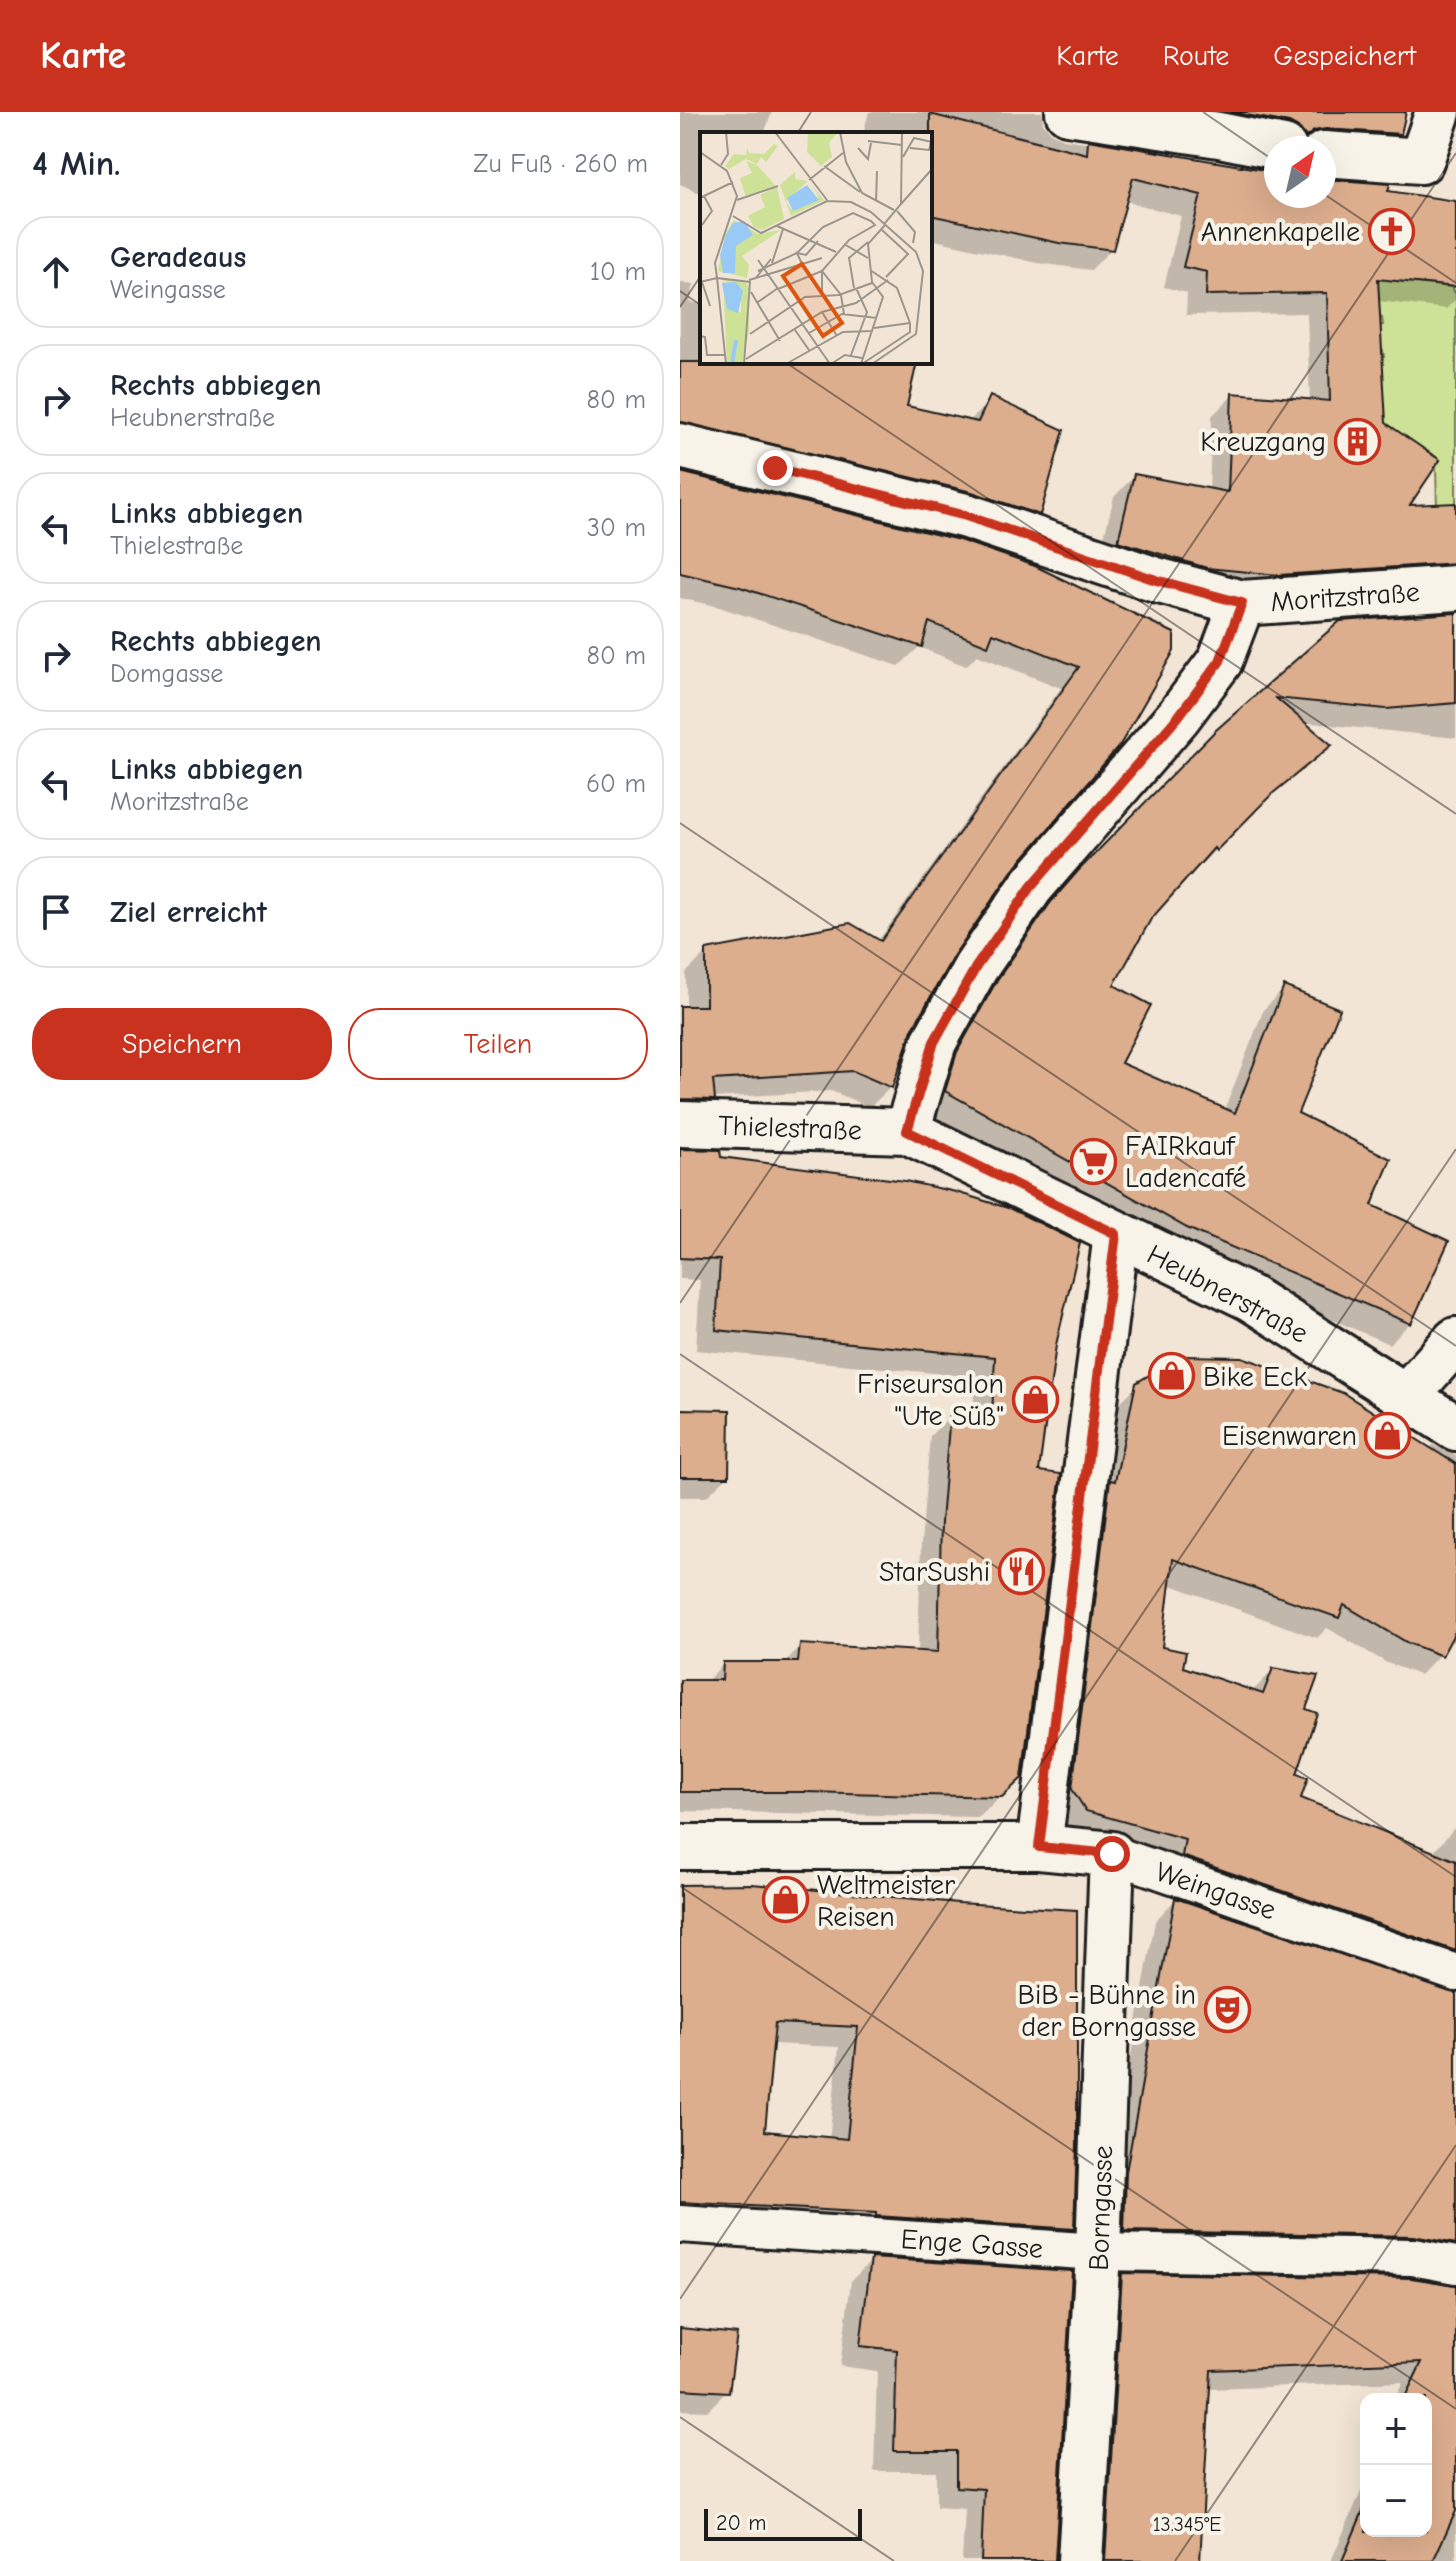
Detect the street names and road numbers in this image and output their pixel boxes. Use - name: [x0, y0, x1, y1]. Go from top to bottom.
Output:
- street label: Moritzstraße: [1269, 576, 1421, 618]
- street label: Thielestraße: [718, 1110, 862, 1146]
- street label: Heubnerstraße: [1142, 1238, 1313, 1350]
- street label: Weingasse: [1151, 1856, 1280, 1926]
- street label: Borngasse: [1083, 2145, 1119, 2271]
- street label: Enge Gasse: [900, 2223, 1044, 2265]

